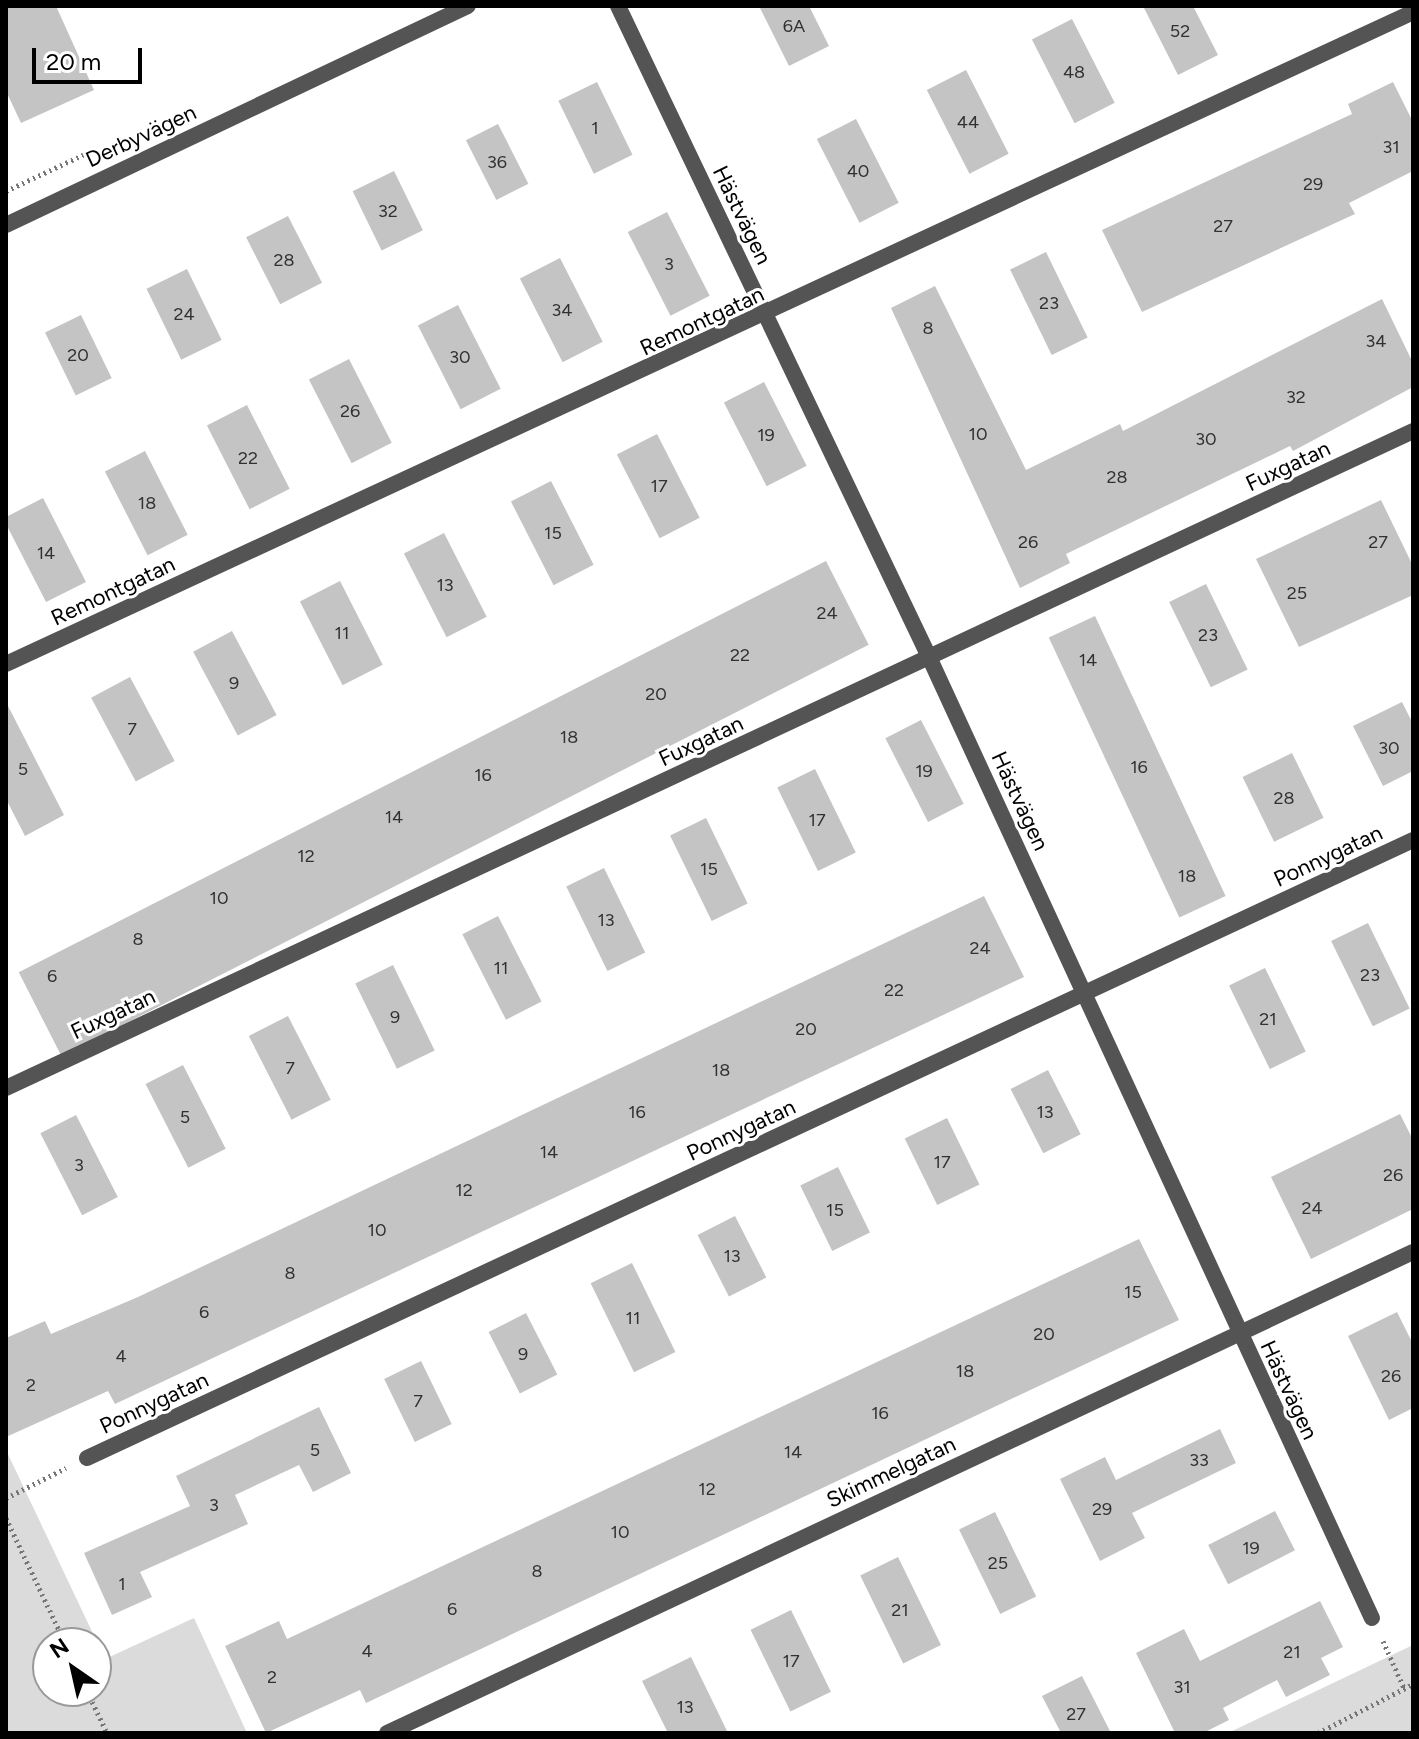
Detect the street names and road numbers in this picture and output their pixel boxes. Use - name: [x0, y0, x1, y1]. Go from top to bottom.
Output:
- street label: Derbyvägen: [82, 99, 200, 173]
- street label: Hästvägen: [707, 162, 777, 268]
- street label: Remontgatan: [636, 281, 768, 361]
- street label: Fuxgatan: [1242, 435, 1334, 497]
- street label: Remontgatan: [47, 551, 179, 631]
- street label: Fuxgatan: [655, 710, 747, 772]
- street label: Hästvägen: [986, 747, 1054, 855]
- street label: Ponnygatan: [1269, 819, 1387, 893]
- street label: Fuxgatan: [67, 983, 159, 1045]
- street label: Ponnygatan: [682, 1093, 800, 1167]
- street label: Hästvägen: [1255, 1336, 1323, 1444]
- street label: Ponnygatan: [95, 1366, 213, 1440]
- street label: Skimmelgatan: [822, 1431, 960, 1513]

